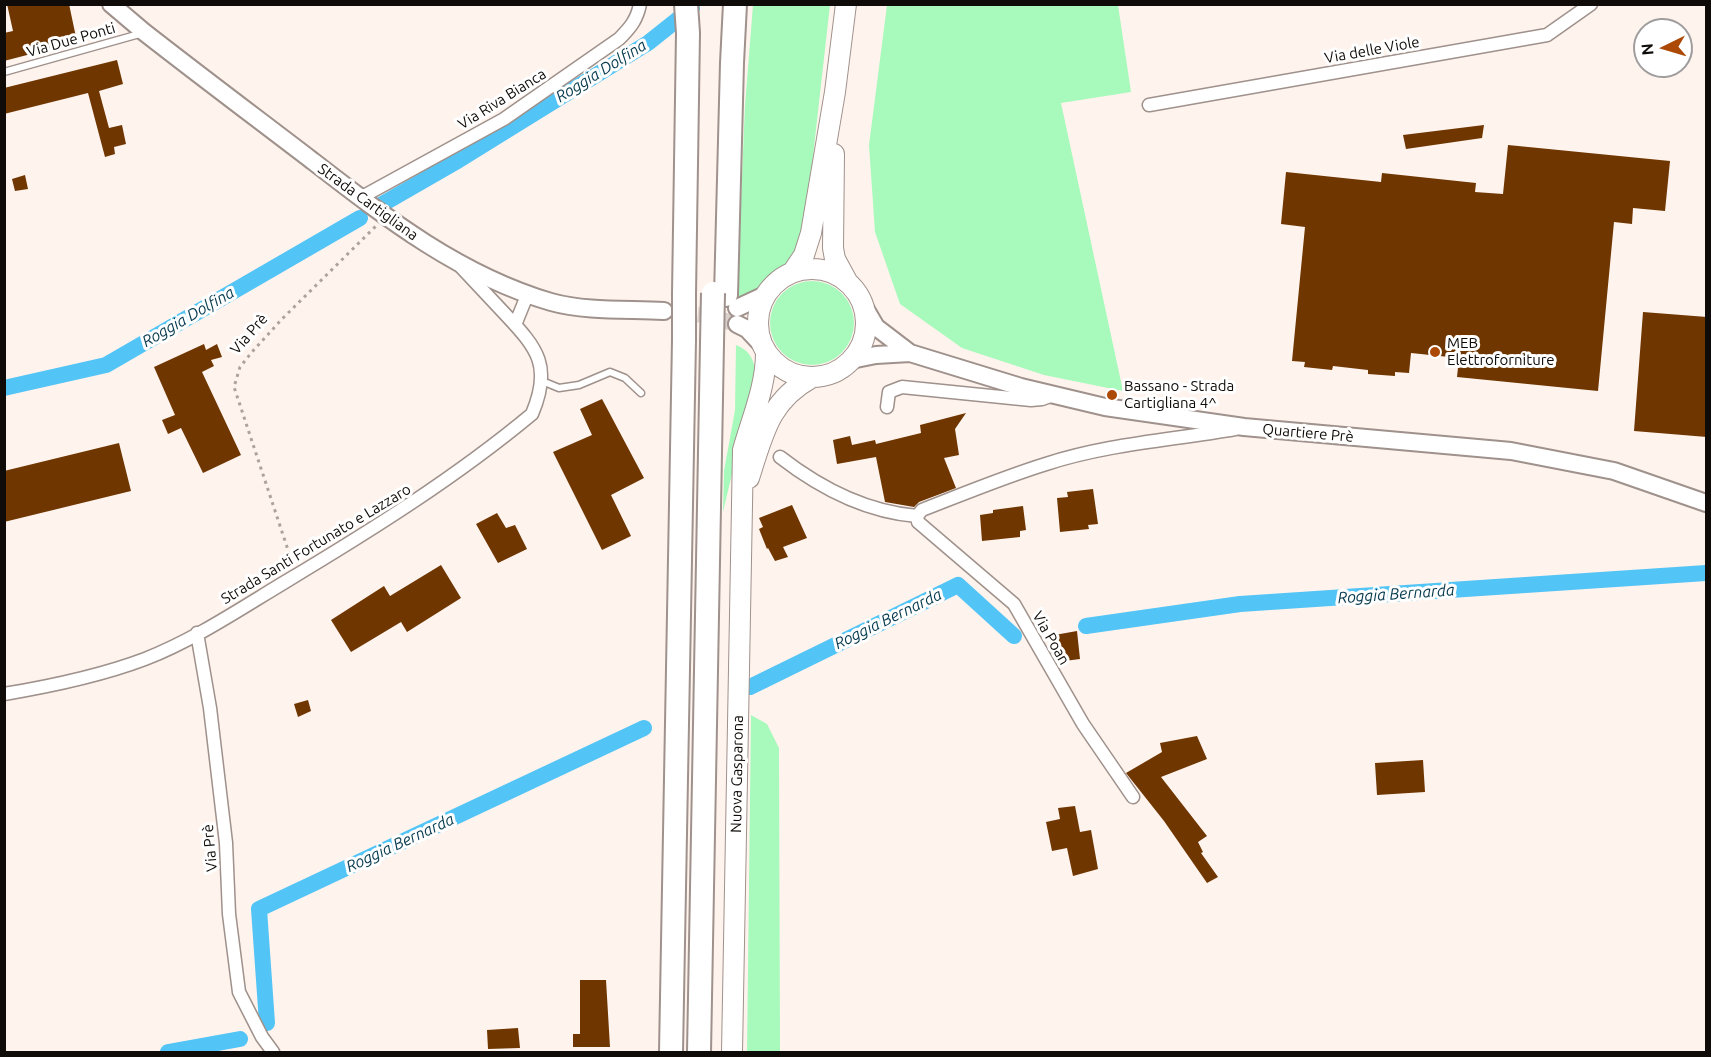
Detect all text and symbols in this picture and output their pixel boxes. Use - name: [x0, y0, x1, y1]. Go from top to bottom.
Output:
- north arrow: [1633, 18, 1693, 78]
- street label: Via Due Ponti: [25, 19, 117, 61]
- street label: Via delle Viole: [1323, 33, 1421, 67]
- water label: Roggia Dolfina: [552, 35, 650, 107]
- text: N: [1638, 43, 1657, 56]
- street label: Via Riva Bianca: [455, 65, 549, 133]
- street label: Strada Cartigliana: [314, 160, 422, 244]
- water label: Roggia Dolfina: [138, 283, 238, 351]
- street label: Via Prè: [227, 310, 271, 358]
- place label: MEB Elettroforniture: [1447, 334, 1555, 369]
- marker: MEB Elettroforniture: [1428, 345, 1442, 359]
- place label: Bassano - Strada Cartigliana 4^: [1124, 377, 1234, 412]
- marker: Bassano - Strada Cartigliana 4^: [1105, 388, 1119, 402]
- street label: Quartiere Prè: [1262, 420, 1354, 446]
- street label: Strada Santi Fortunato e Lazzaro: [218, 480, 414, 608]
- water label: Roggia Bernarda: [1337, 580, 1455, 608]
- water label: Roggia Bernarda: [831, 585, 945, 653]
- street label: Via Poan: [1029, 608, 1073, 668]
- street label: Nuova Gasparona: [727, 715, 747, 833]
- water label: Roggia Bernarda: [343, 810, 457, 876]
- street label: Via Prè: [199, 823, 221, 873]

